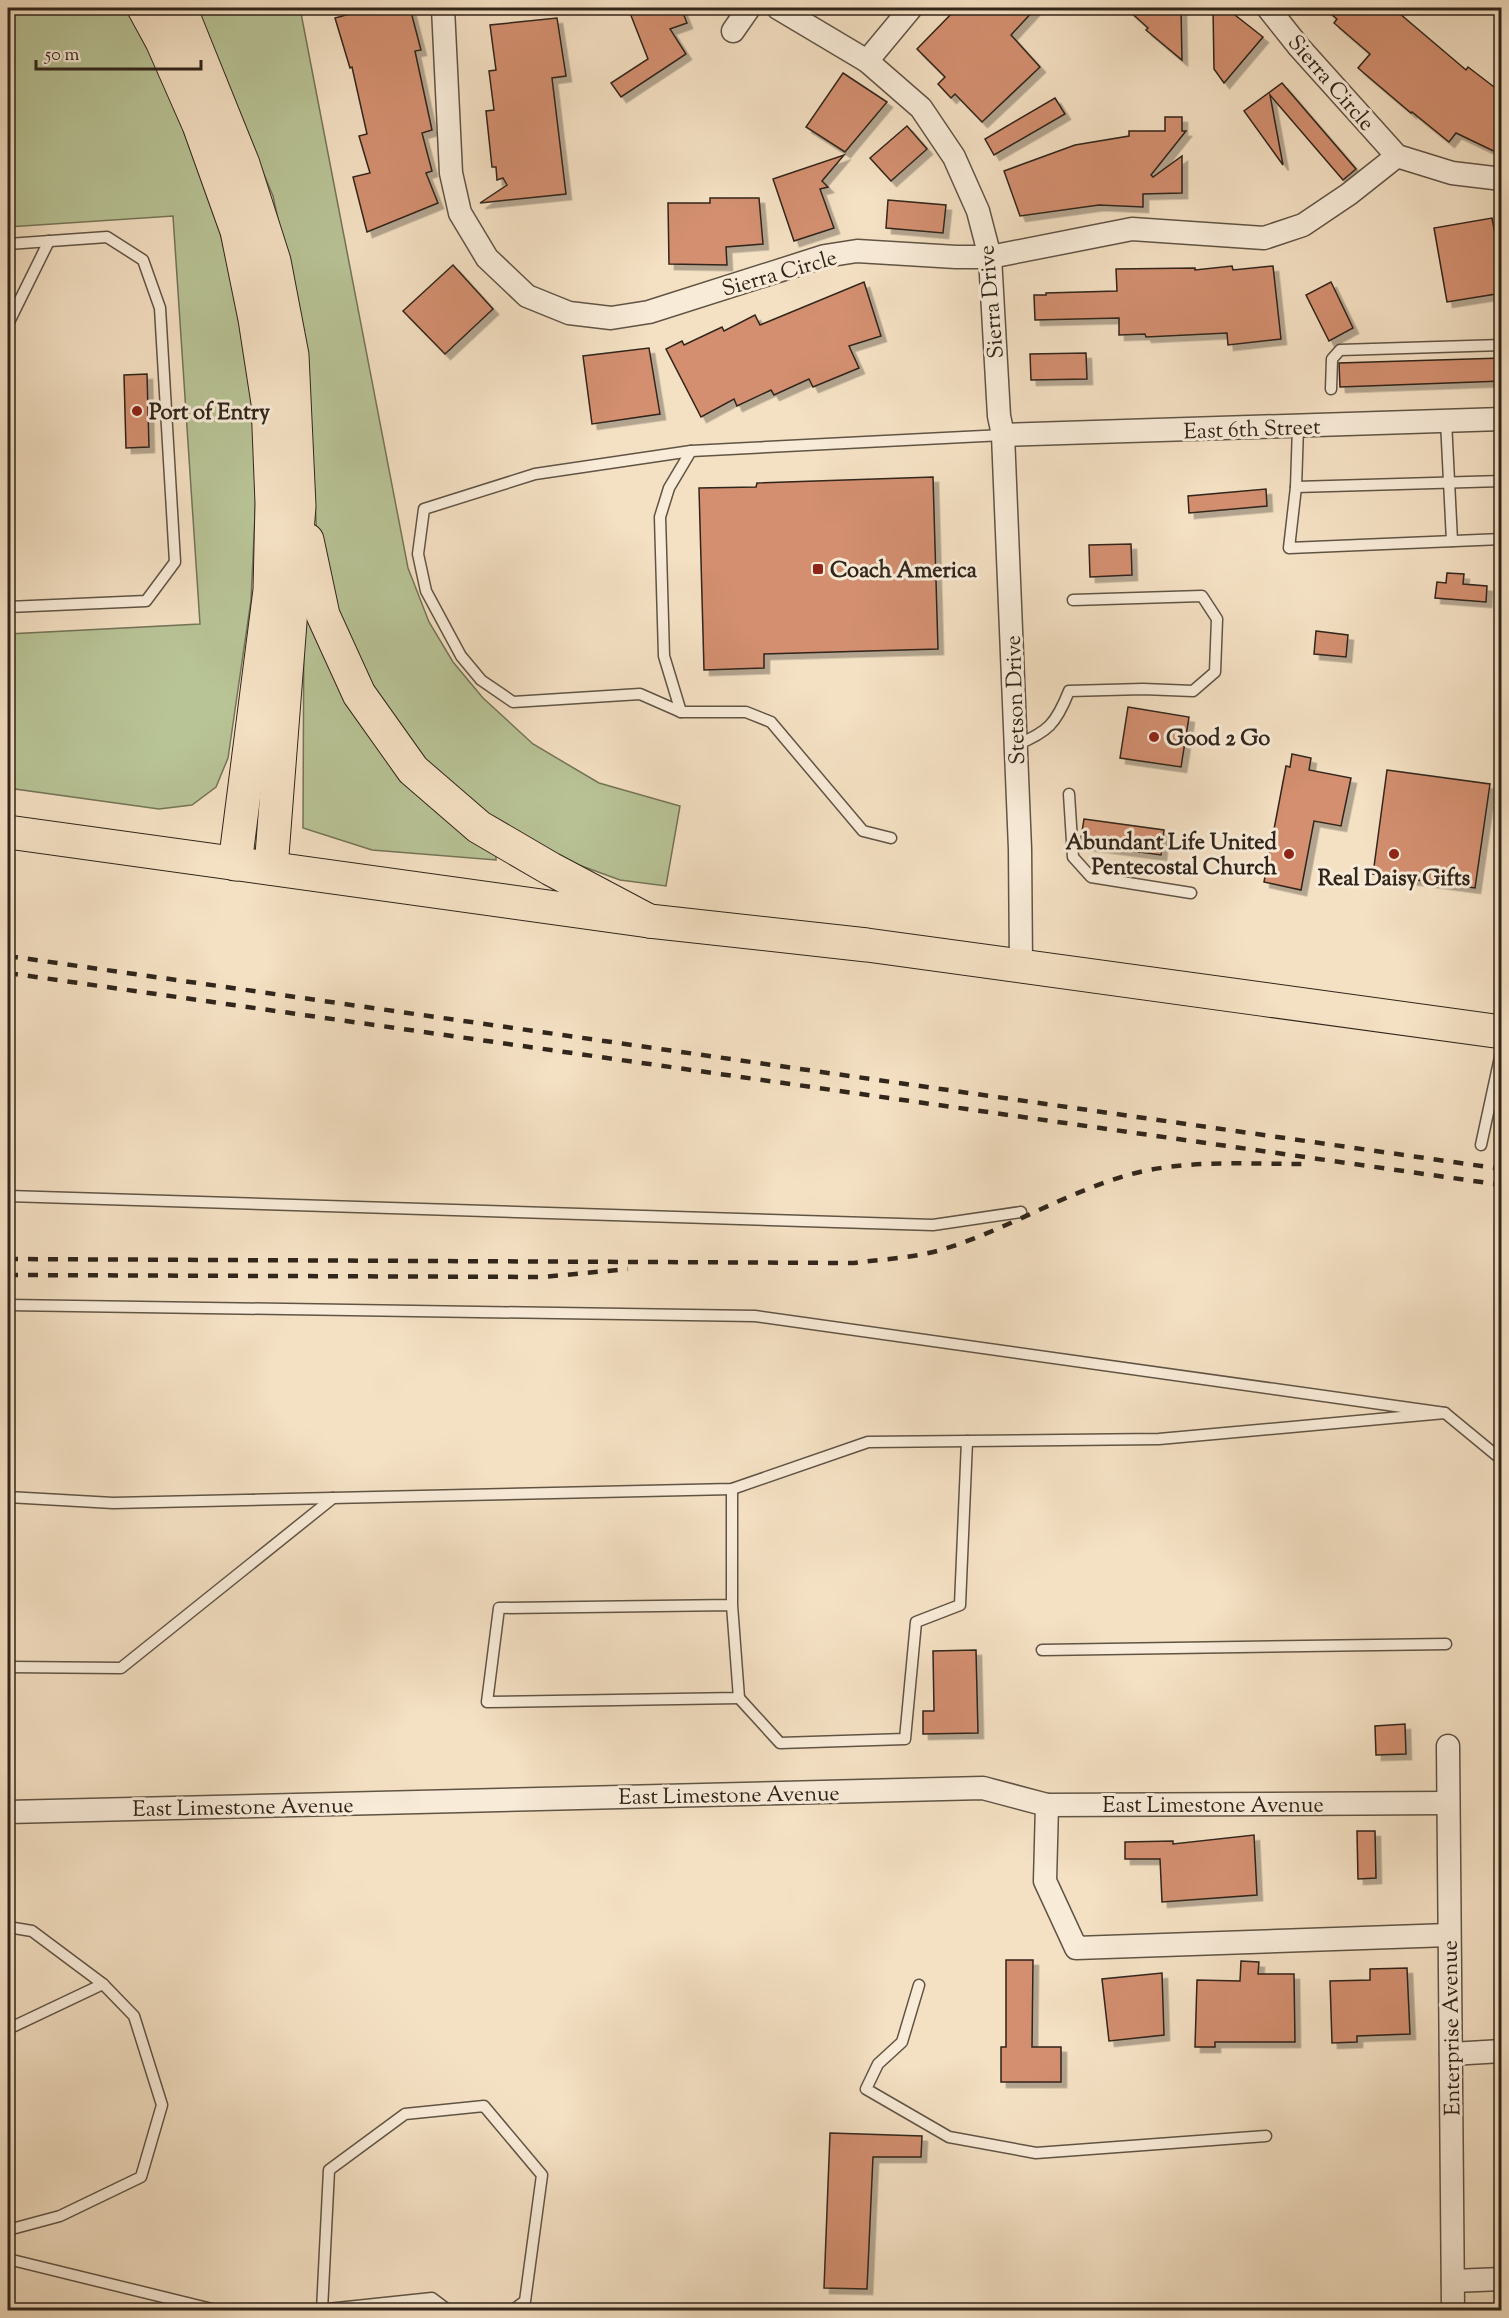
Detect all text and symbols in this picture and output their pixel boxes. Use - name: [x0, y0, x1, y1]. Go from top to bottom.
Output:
- street label: Sierra Circle: [1279, 29, 1381, 139]
- scale bar: [36, 33, 201, 71]
- text: 50 m: [44, 43, 80, 69]
- street label: Sierra Circle: [718, 243, 841, 307]
- street label: Sierra Drive: [972, 244, 1014, 360]
- place label: Port of Entry: [149, 398, 270, 430]
- marker: Port of Entry: [130, 404, 144, 418]
- street label: East 6th Street: [1183, 413, 1322, 449]
- place label: Coach America: [830, 556, 978, 588]
- marker: Coach America: [811, 562, 825, 576]
- street label: Stetson Drive: [999, 635, 1035, 765]
- place label: Good 2 Go: [1166, 724, 1270, 756]
- marker: Good 2 Go: [1147, 730, 1161, 744]
- place label: Abundant Life United Pentecostal Church: [1065, 828, 1278, 885]
- marker: Abundant Life United Pentecostal Church: [1282, 847, 1296, 861]
- marker: Real Daisy Gifts: [1387, 847, 1401, 861]
- place label: Real Daisy Gifts: [1318, 864, 1471, 896]
- street label: East Limestone Avenue: [618, 1779, 840, 1815]
- street label: East Limestone Avenue: [132, 1791, 354, 1827]
- street label: East Limestone Avenue: [1102, 1791, 1324, 1823]
- street label: Enterprise Avenue: [1435, 1940, 1471, 2116]

